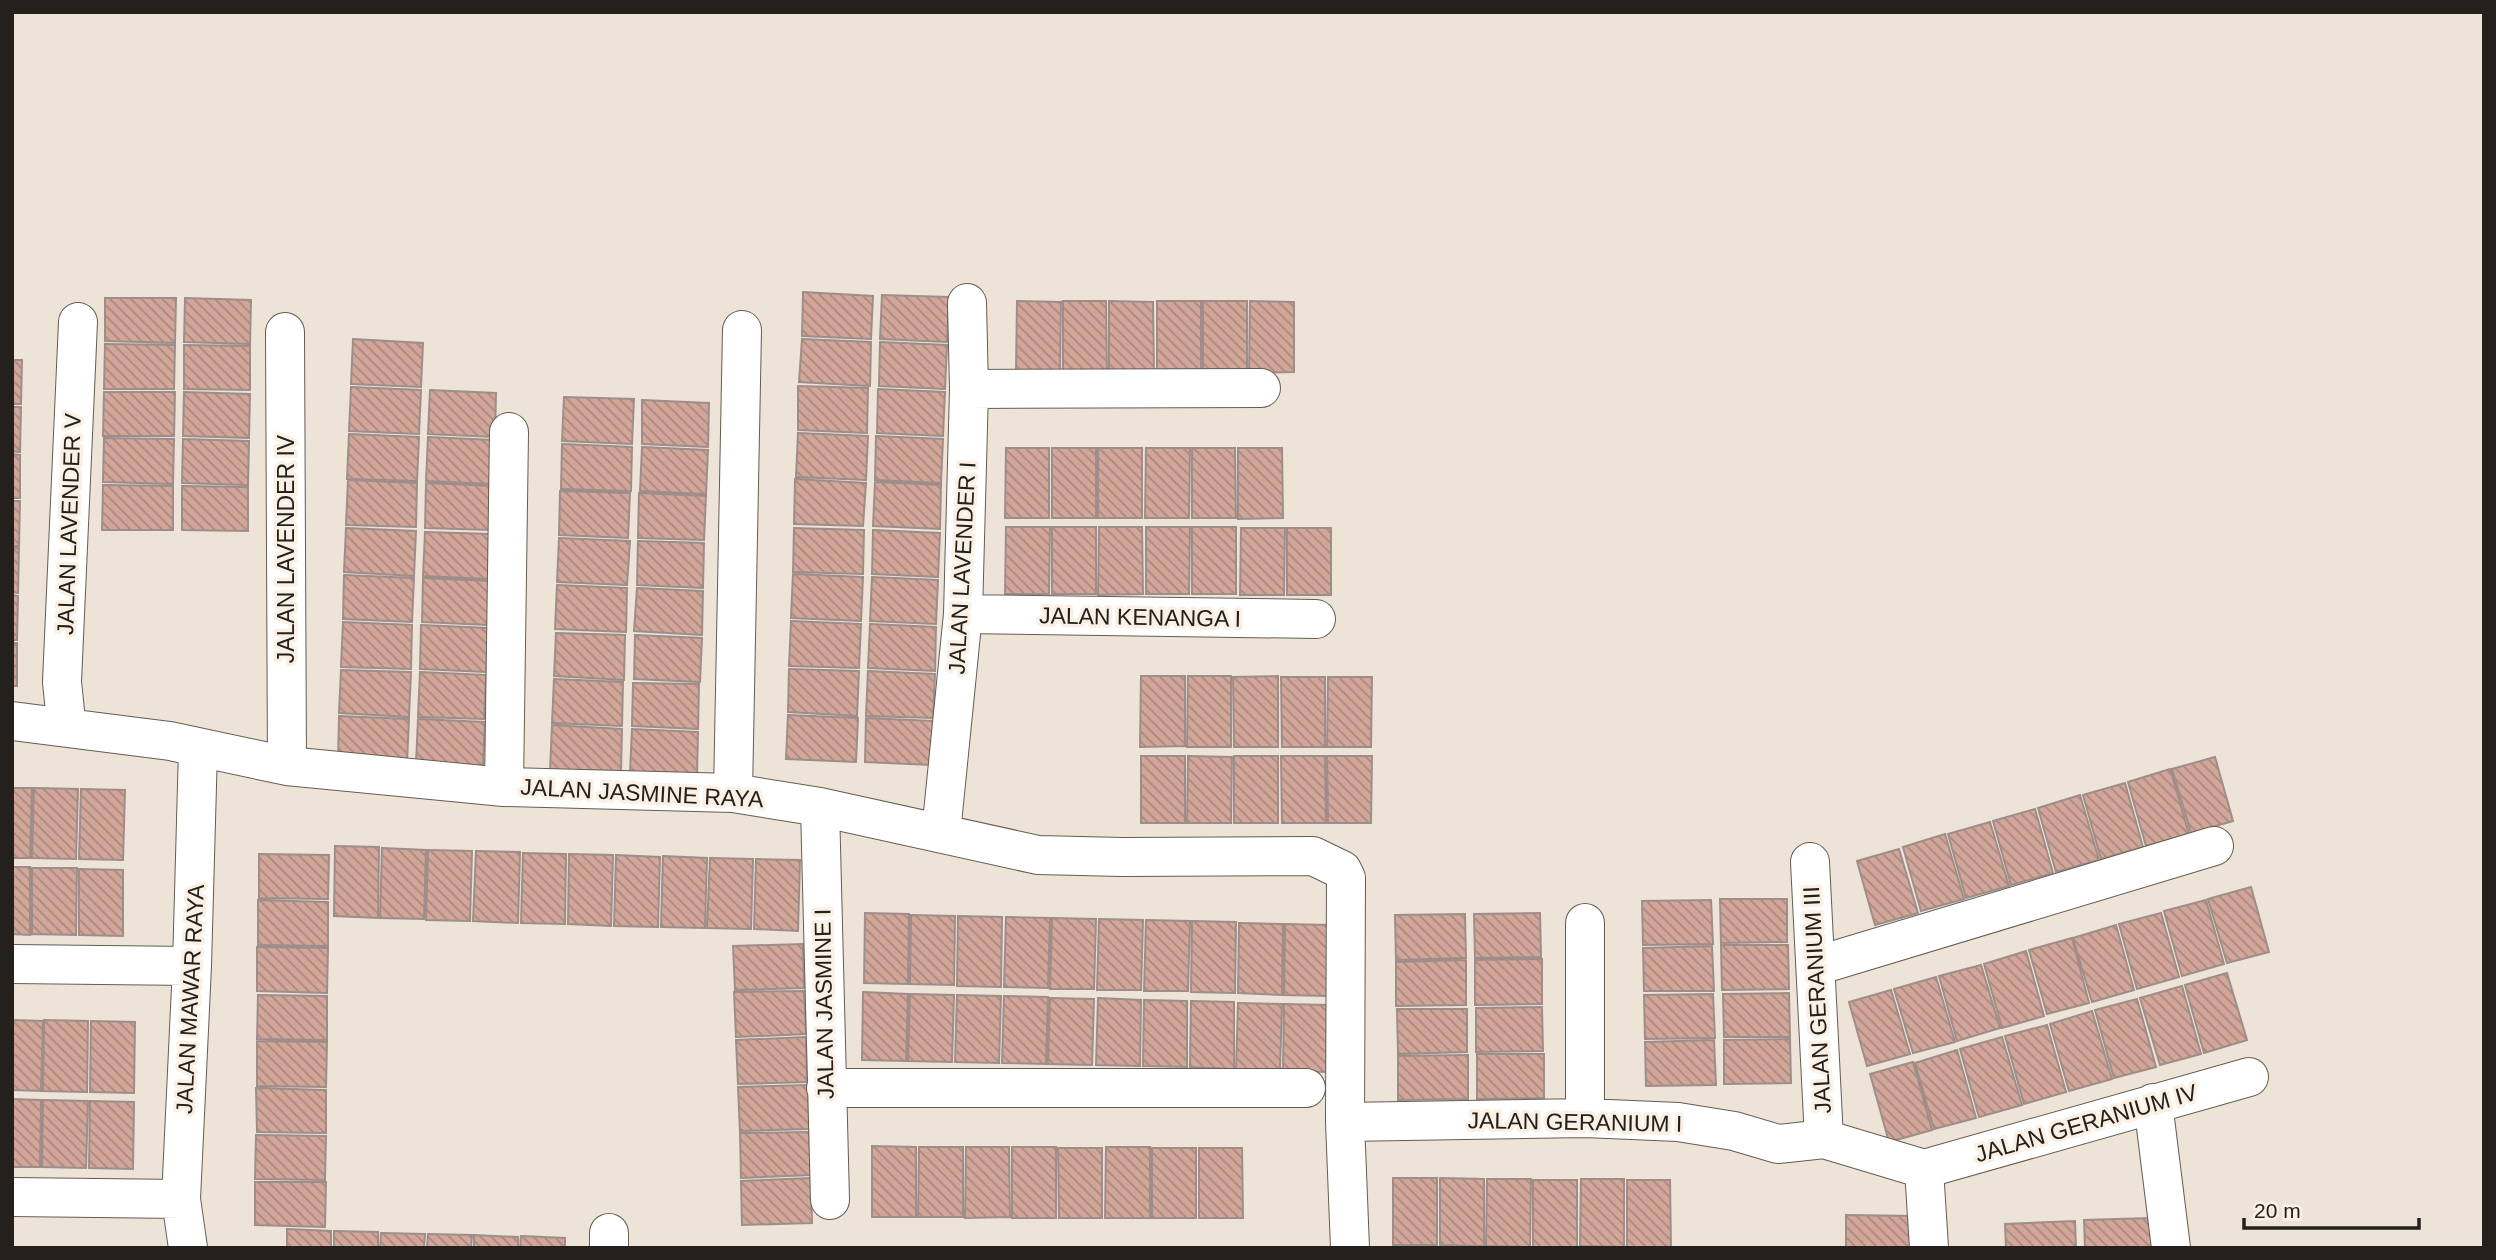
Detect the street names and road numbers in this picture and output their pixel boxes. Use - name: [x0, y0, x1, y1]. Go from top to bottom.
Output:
- street label: JALAN LAVENDER V: [52, 412, 86, 635]
- street label: JALAN LAVENDER IV: [273, 434, 299, 663]
- street label: JALAN LAVENDER I: [943, 461, 981, 675]
- street label: JALAN KENANGA I: [1039, 602, 1241, 632]
- street label: JALAN JASMINE RAYA: [520, 774, 765, 812]
- street label: JALAN MAWAR RAYA: [171, 883, 209, 1115]
- street label: JALAN GERANIUM III: [1798, 886, 1836, 1114]
- street label: JALAN JASMINE I: [809, 909, 839, 1099]
- street label: JALAN GERANIUM IV: [1972, 1079, 2201, 1167]
- street label: JALAN GERANIUM I: [1467, 1107, 1683, 1137]

